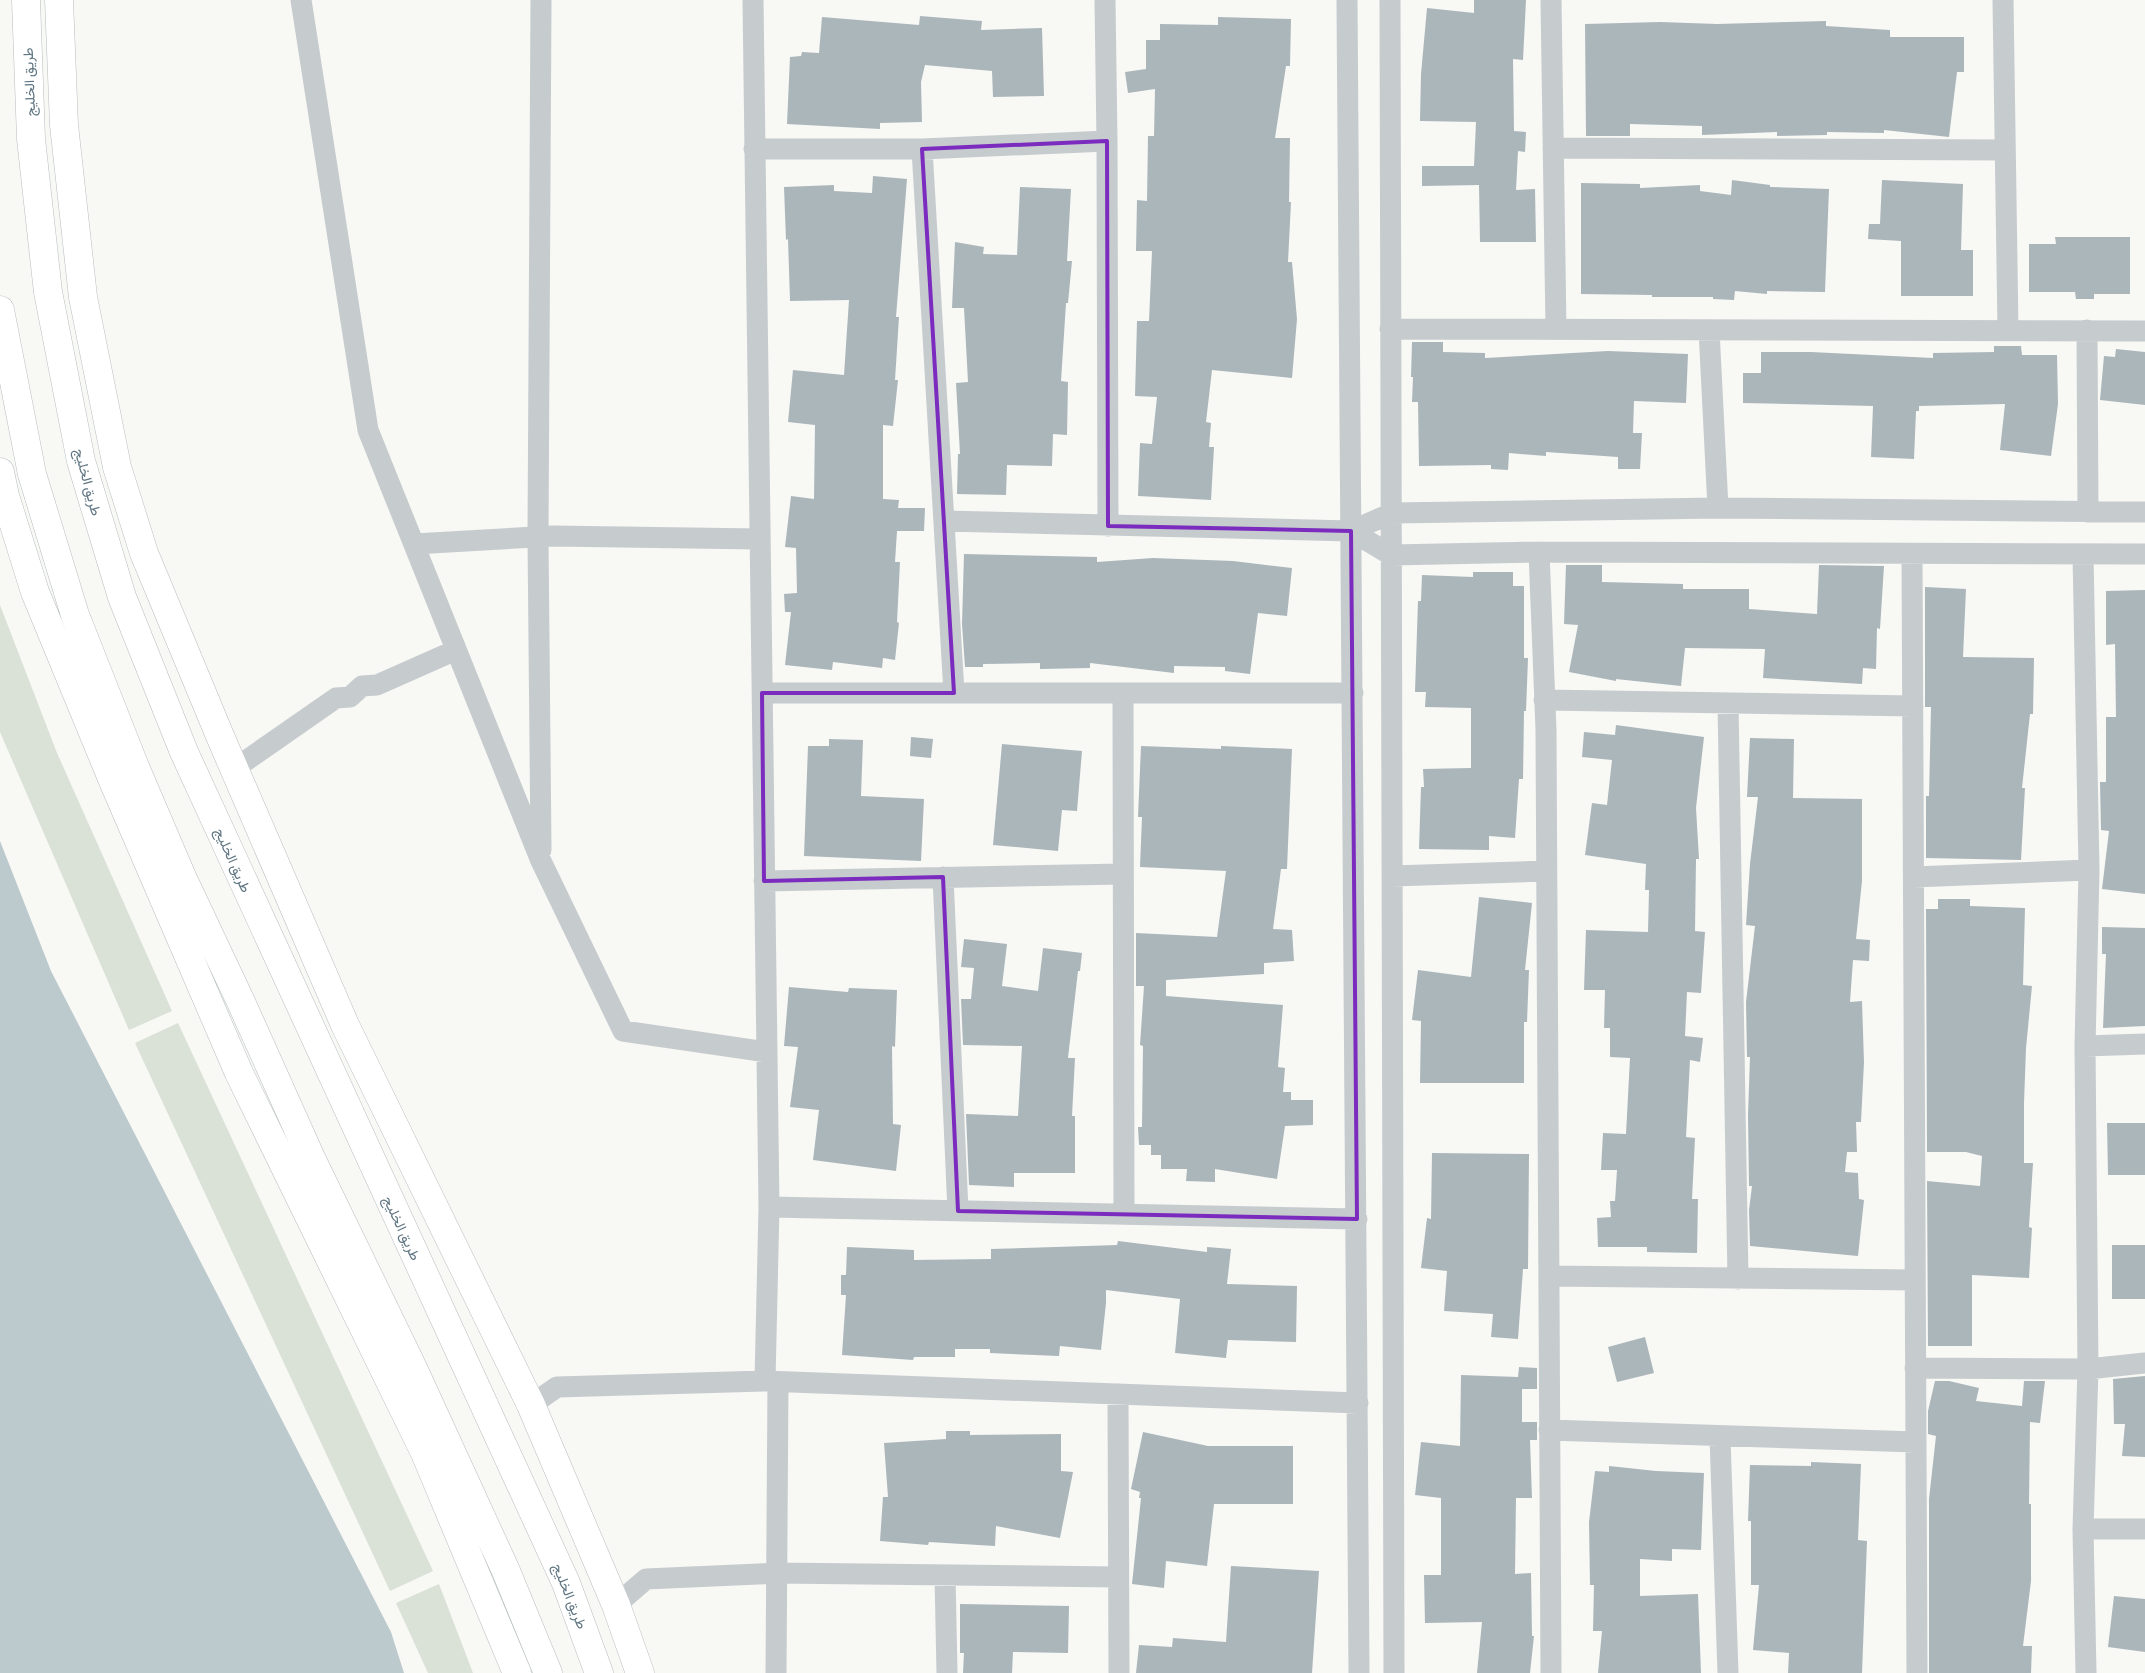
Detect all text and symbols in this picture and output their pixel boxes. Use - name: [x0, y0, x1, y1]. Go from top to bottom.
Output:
- street label: طريق الخليج: [19, 47, 41, 117]
- street label: طريق الخليج: [68, 446, 106, 518]
- street label: طريق الخليج: [209, 825, 255, 896]
- street label: طريق الخليج: [377, 1193, 425, 1264]
- street label: طريق الخليج: [547, 1561, 591, 1632]

